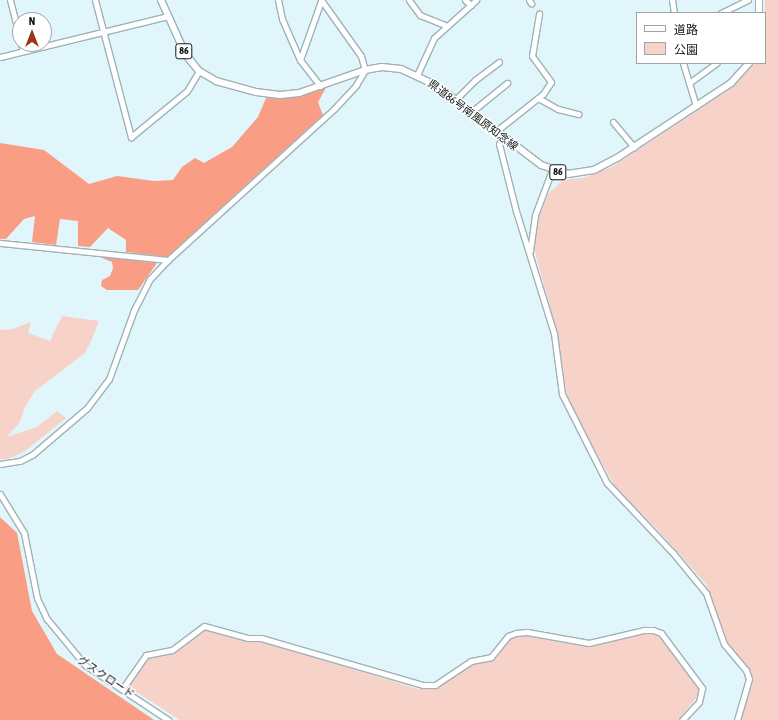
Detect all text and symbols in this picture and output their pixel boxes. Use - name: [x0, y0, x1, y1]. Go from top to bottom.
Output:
- north arrow: [12, 12, 52, 52]
- legend: [636, 12, 766, 64]
- text: N: [29, 15, 35, 27]
- text: 道路: [674, 23, 698, 37]
- road number: 86: [175, 43, 193, 59]
- text: 公園: [674, 43, 698, 57]
- street label: 県道86号南風原知念線: [425, 77, 521, 153]
- road number: 86: [549, 164, 567, 180]
- street label: グスクロード: [75, 653, 137, 701]

